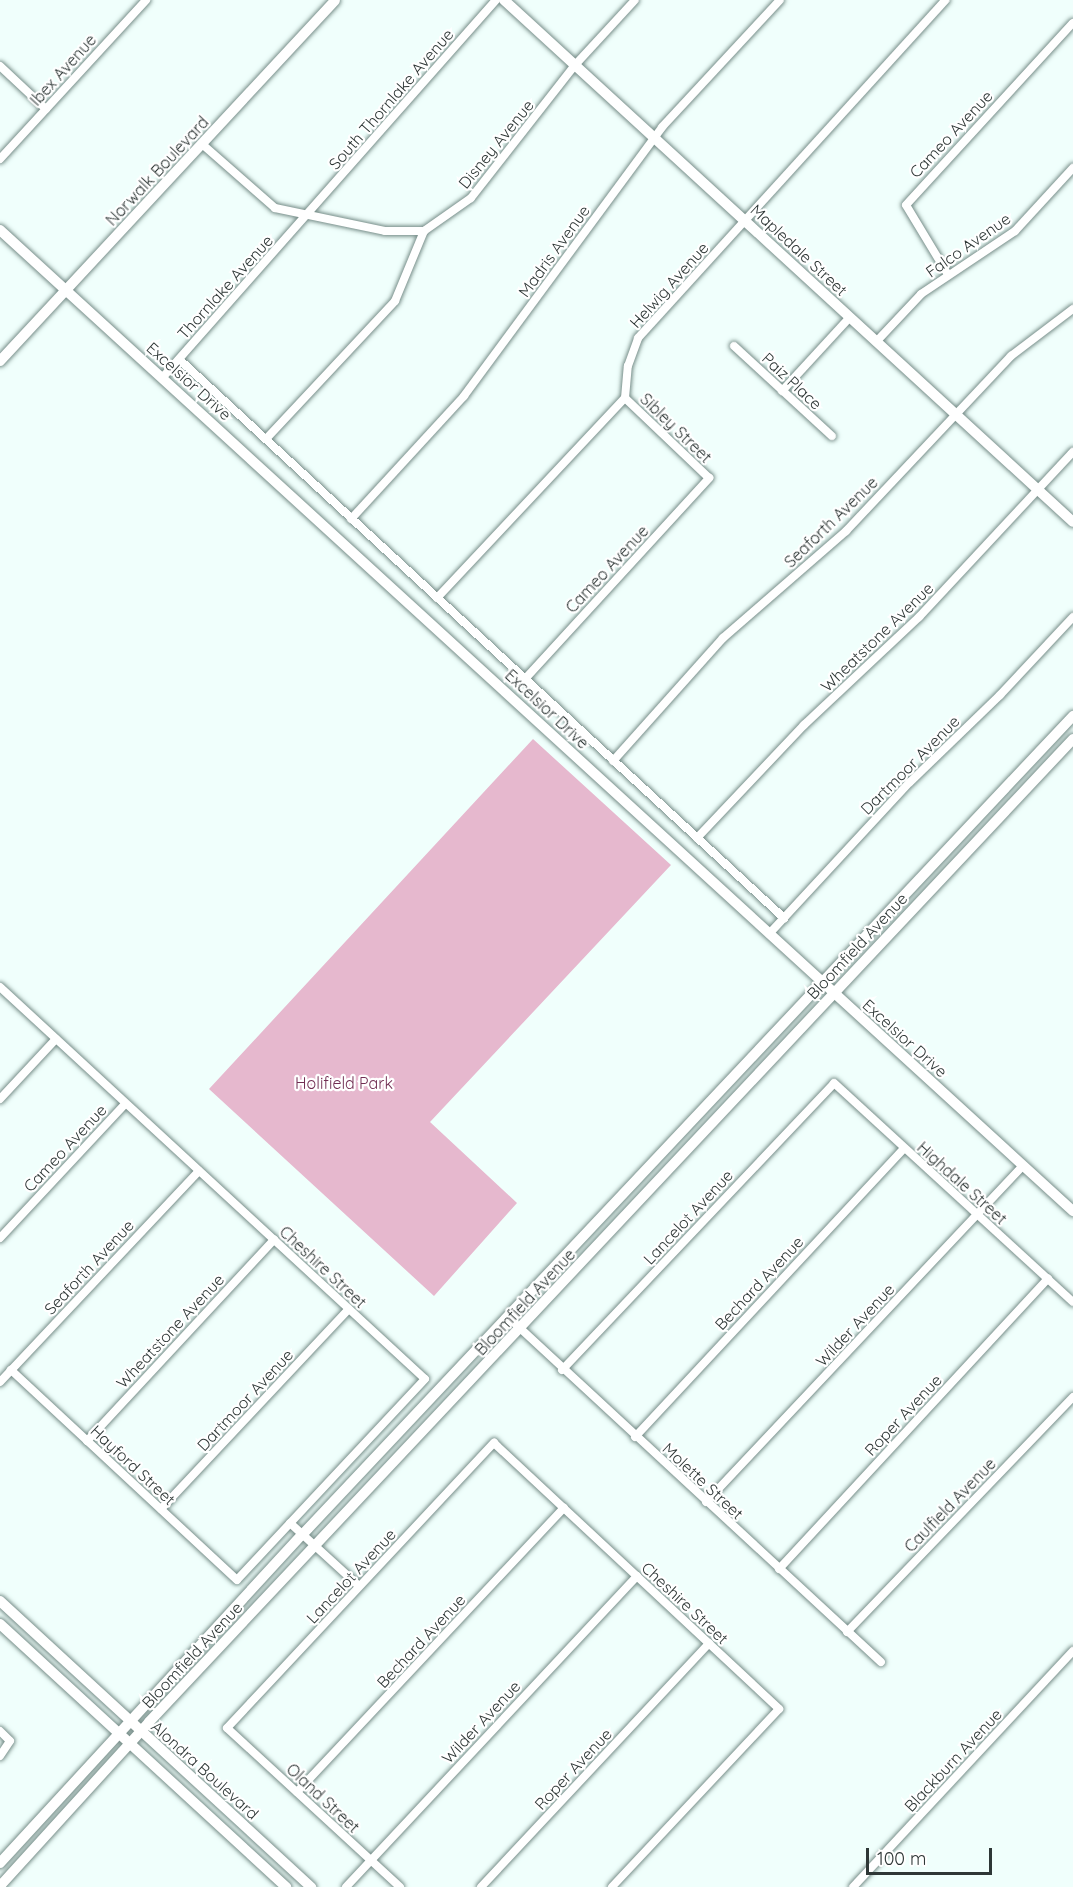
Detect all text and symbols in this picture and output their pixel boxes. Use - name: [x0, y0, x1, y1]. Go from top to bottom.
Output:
- street label: South Thornlake Avenue: [325, 25, 457, 173]
- street label: Ibex Avenue: [26, 30, 100, 110]
- street label: Cameo Avenue: [906, 86, 996, 182]
- street label: Disney Avenue: [454, 96, 538, 192]
- street label: Norwalk Boulevard: [102, 113, 212, 229]
- street label: Mapledale Street: [747, 200, 851, 300]
- street label: Madris Avenue: [514, 201, 594, 301]
- street label: Falco Avenue: [922, 209, 1014, 281]
- street label: Thornlake Avenue: [173, 231, 277, 343]
- street label: Helwig Avenue: [626, 238, 712, 332]
- street label: Excelsior Drive: [143, 338, 235, 424]
- street label: Paiz Place: [758, 348, 826, 414]
- street label: Sibley Street: [636, 389, 716, 467]
- street label: Seaforth Avenue: [780, 473, 882, 571]
- street label: Cameo Avenue: [562, 521, 652, 617]
- street label: Wheatstone Avenue: [817, 578, 937, 696]
- street label: Excelsior Drive: [501, 665, 593, 753]
- street label: Dartmoor Avenue: [857, 712, 963, 818]
- street label: Bloomfield Avenue: [803, 889, 911, 1003]
- street label: Excelsior Drive: [859, 995, 951, 1081]
- park label: Holifield Park: [295, 1073, 393, 1093]
- street label: Cameo Avenue: [20, 1100, 110, 1196]
- street label: Highdale Street: [913, 1138, 1011, 1228]
- street label: Lancelot Avenue: [639, 1166, 737, 1268]
- street label: Seaforth Avenue: [40, 1216, 138, 1318]
- street label: Cheshire Street: [276, 1222, 370, 1312]
- street label: Bechard Avenue: [711, 1232, 807, 1334]
- street label: Bloomfield Avenue: [471, 1245, 579, 1359]
- street label: Wheatstone Avenue: [112, 1270, 228, 1392]
- street label: Wilder Avenue: [812, 1280, 898, 1370]
- street label: Dartmoor Avenue: [193, 1345, 297, 1455]
- street label: Roper Avenue: [860, 1370, 946, 1460]
- street label: Hayford Street: [87, 1421, 179, 1509]
- street label: Molette Street: [659, 1439, 747, 1523]
- street label: Caulfield Avenue: [900, 1454, 1000, 1556]
- street label: Lancelot Avenue: [302, 1525, 400, 1627]
- street label: Cheshire Street: [638, 1558, 732, 1648]
- street label: Bechard Avenue: [373, 1590, 469, 1692]
- street label: Bloomfield Avenue: [138, 1598, 246, 1712]
- street label: Wilder Avenue: [438, 1677, 524, 1767]
- street label: Blackburn Avenue: [900, 1705, 1006, 1815]
- street label: Alondra Boulevard: [147, 1717, 263, 1823]
- street label: Roper Avenue: [530, 1724, 616, 1814]
- street label: Oland Street: [283, 1759, 363, 1837]
- scale bar: [869, 1836, 995, 1874]
- text: 100 m: [877, 1847, 926, 1870]

